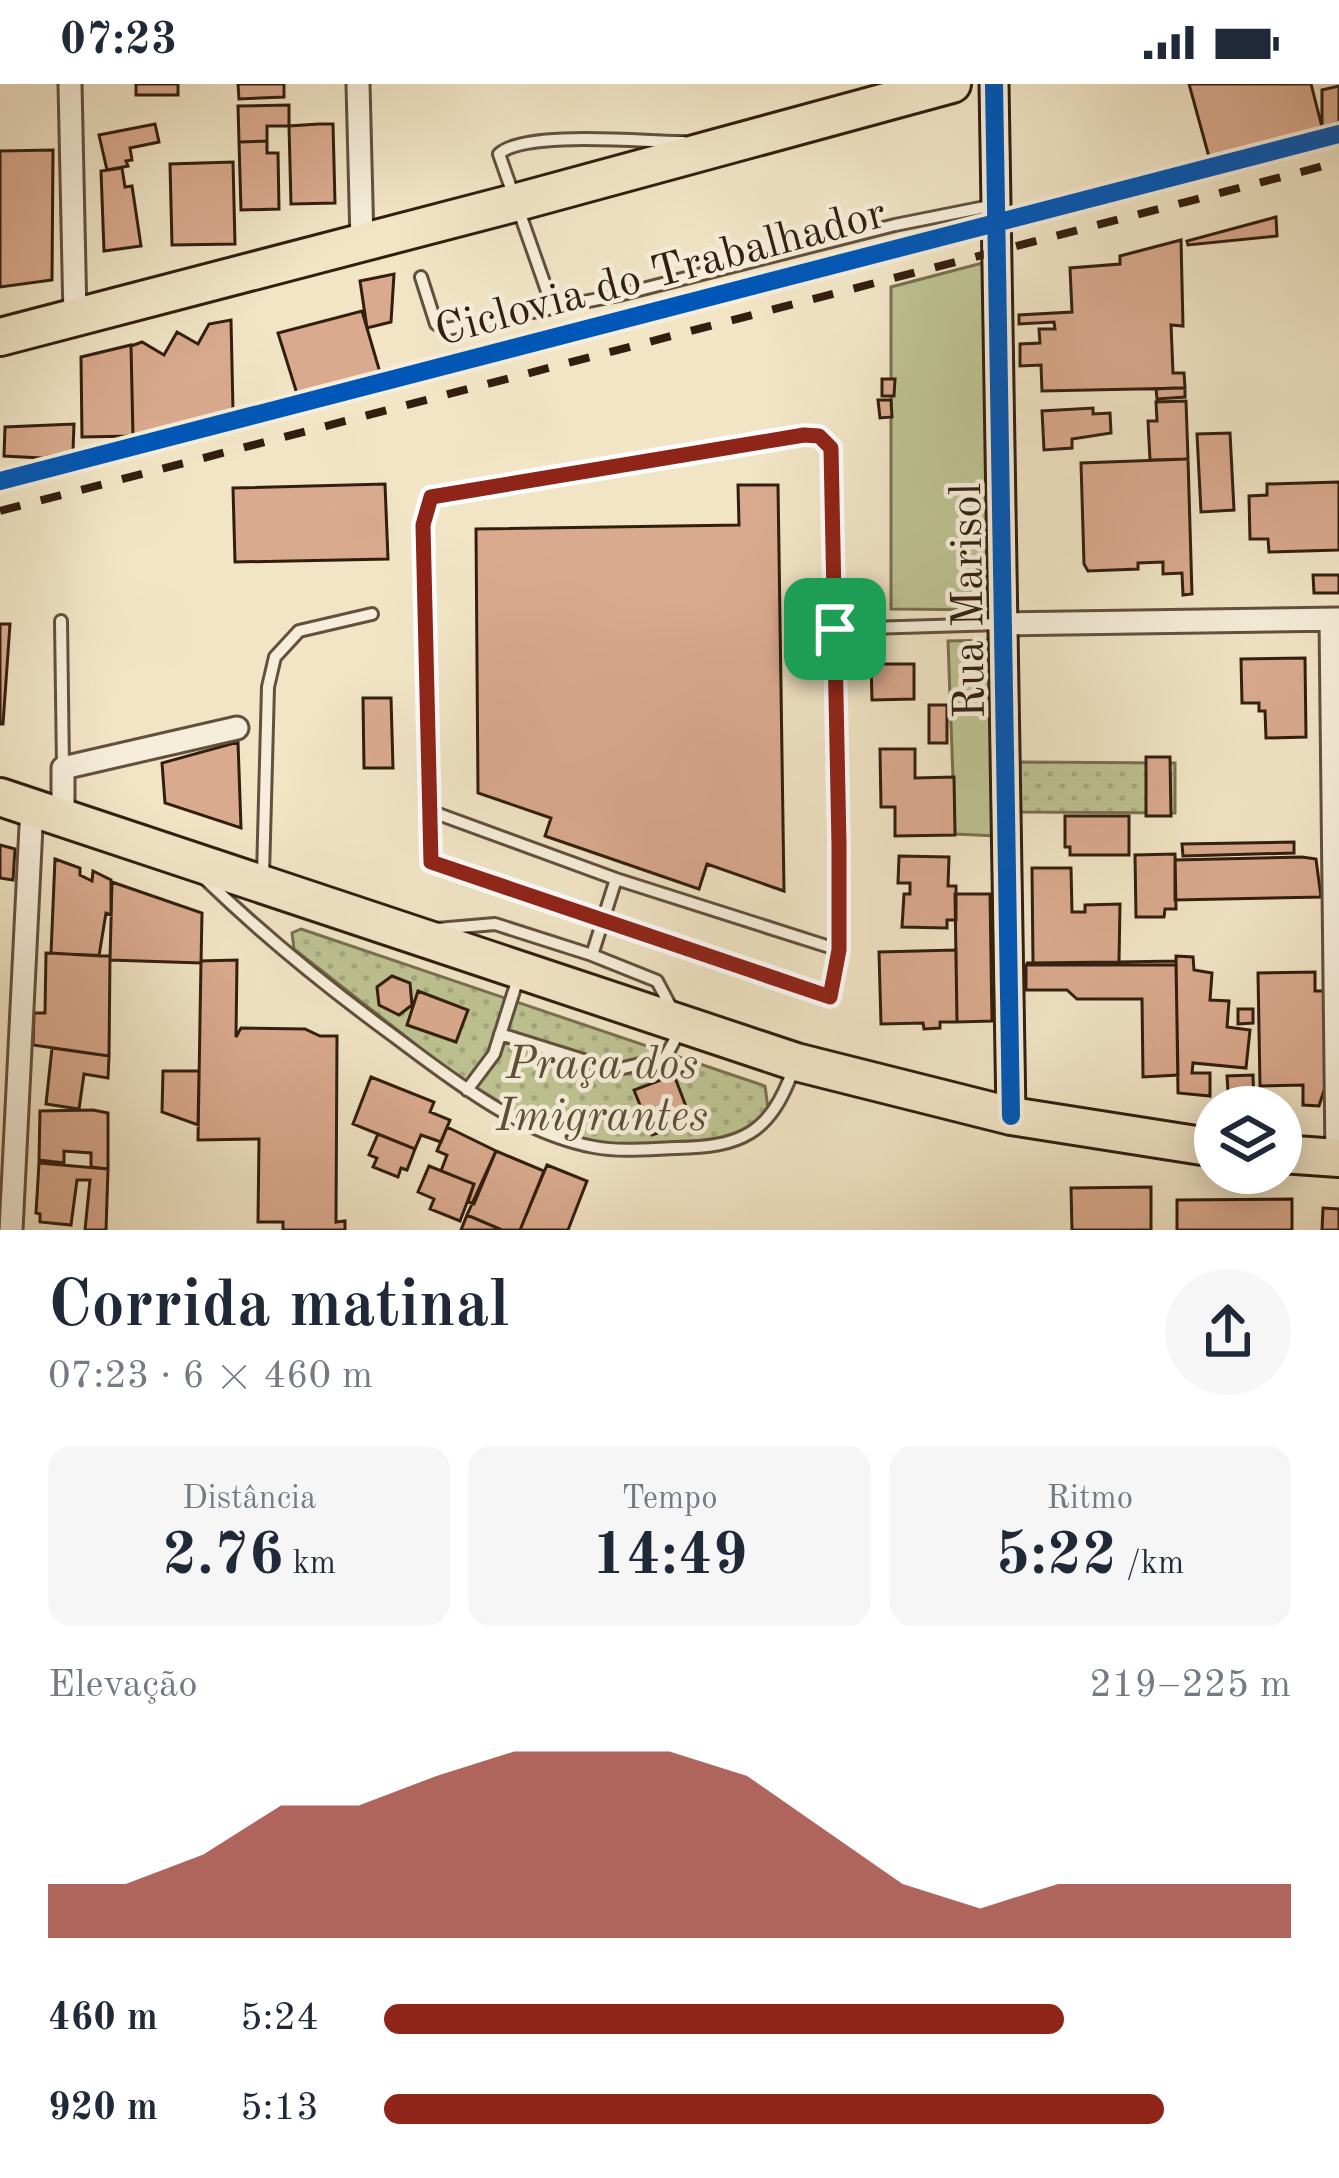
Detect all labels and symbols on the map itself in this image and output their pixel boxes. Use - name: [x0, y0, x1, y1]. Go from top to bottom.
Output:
- street label: Ciclovia do Trabalhador: [431, 192, 892, 356]
- street label: Rua Marisol: [946, 483, 995, 719]
- pin: [784, 578, 886, 680]
- park label: Praça dos Imigrantes: [495, 1044, 708, 1141]

